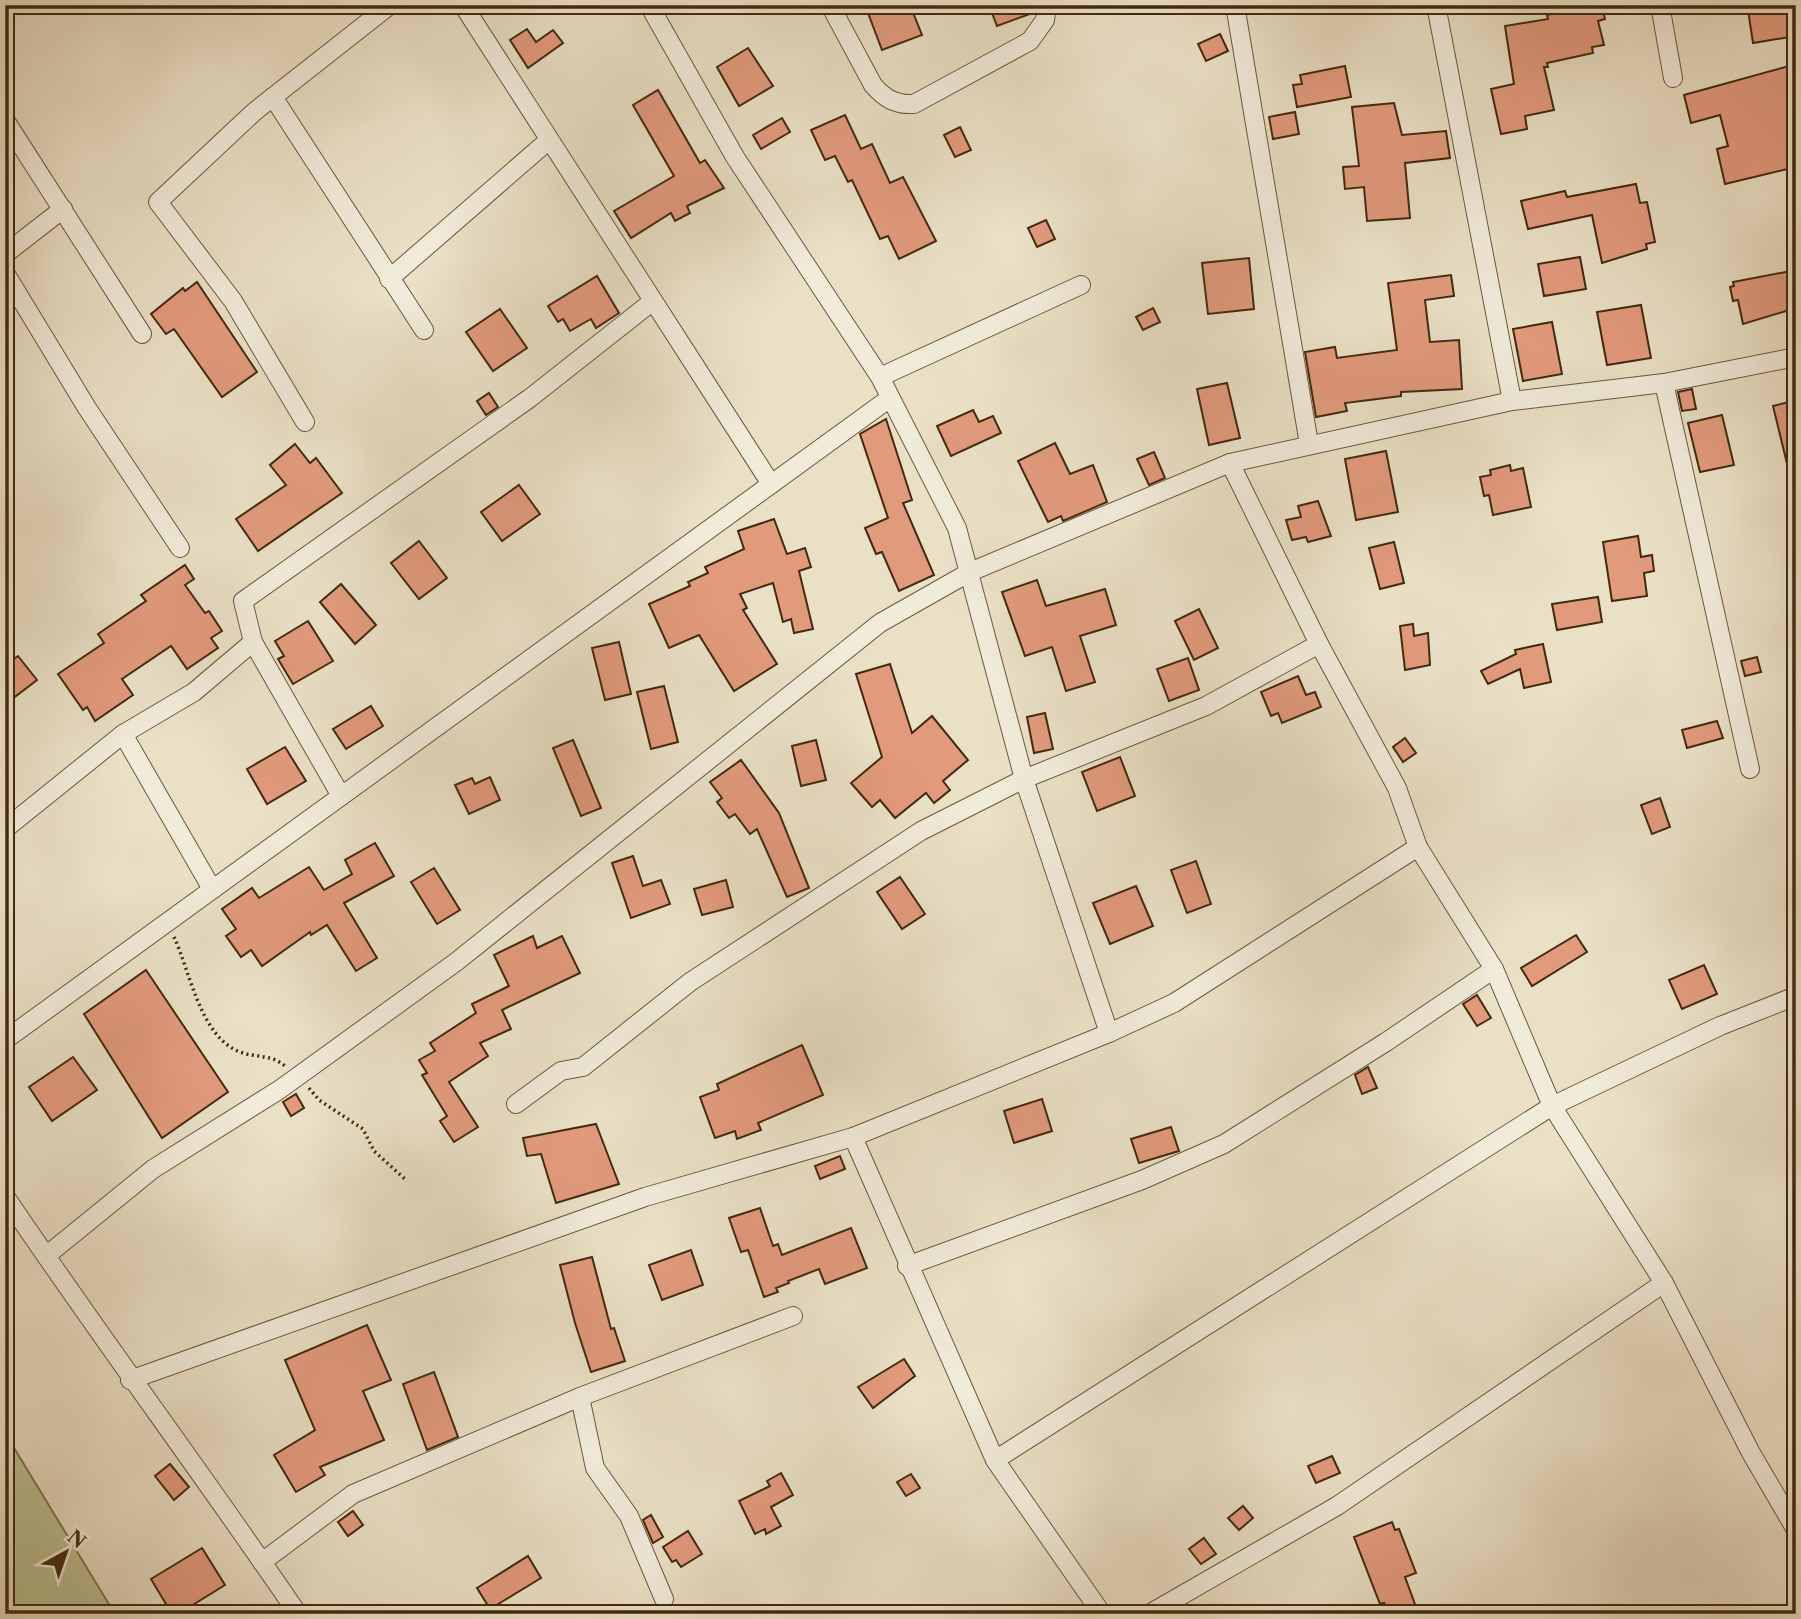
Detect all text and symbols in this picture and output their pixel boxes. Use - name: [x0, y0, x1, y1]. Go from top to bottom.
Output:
- north arrow: [32, 1518, 102, 1588]
- text: N: [63, 1525, 90, 1553]

